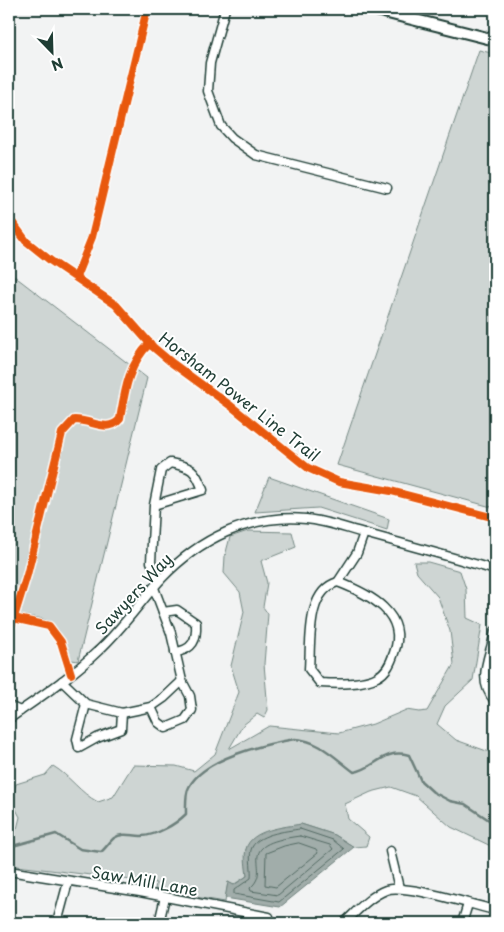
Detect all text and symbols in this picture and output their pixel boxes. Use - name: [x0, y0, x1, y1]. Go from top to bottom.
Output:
- north arrow: [28, 28, 78, 78]
- text: N: [48, 53, 66, 76]
- street label: Horsham Power Line Trail: [154, 325, 326, 467]
- street label: Sawyers Way: [89, 547, 177, 639]
- street label: Saw Mill Lane: [90, 859, 200, 901]

